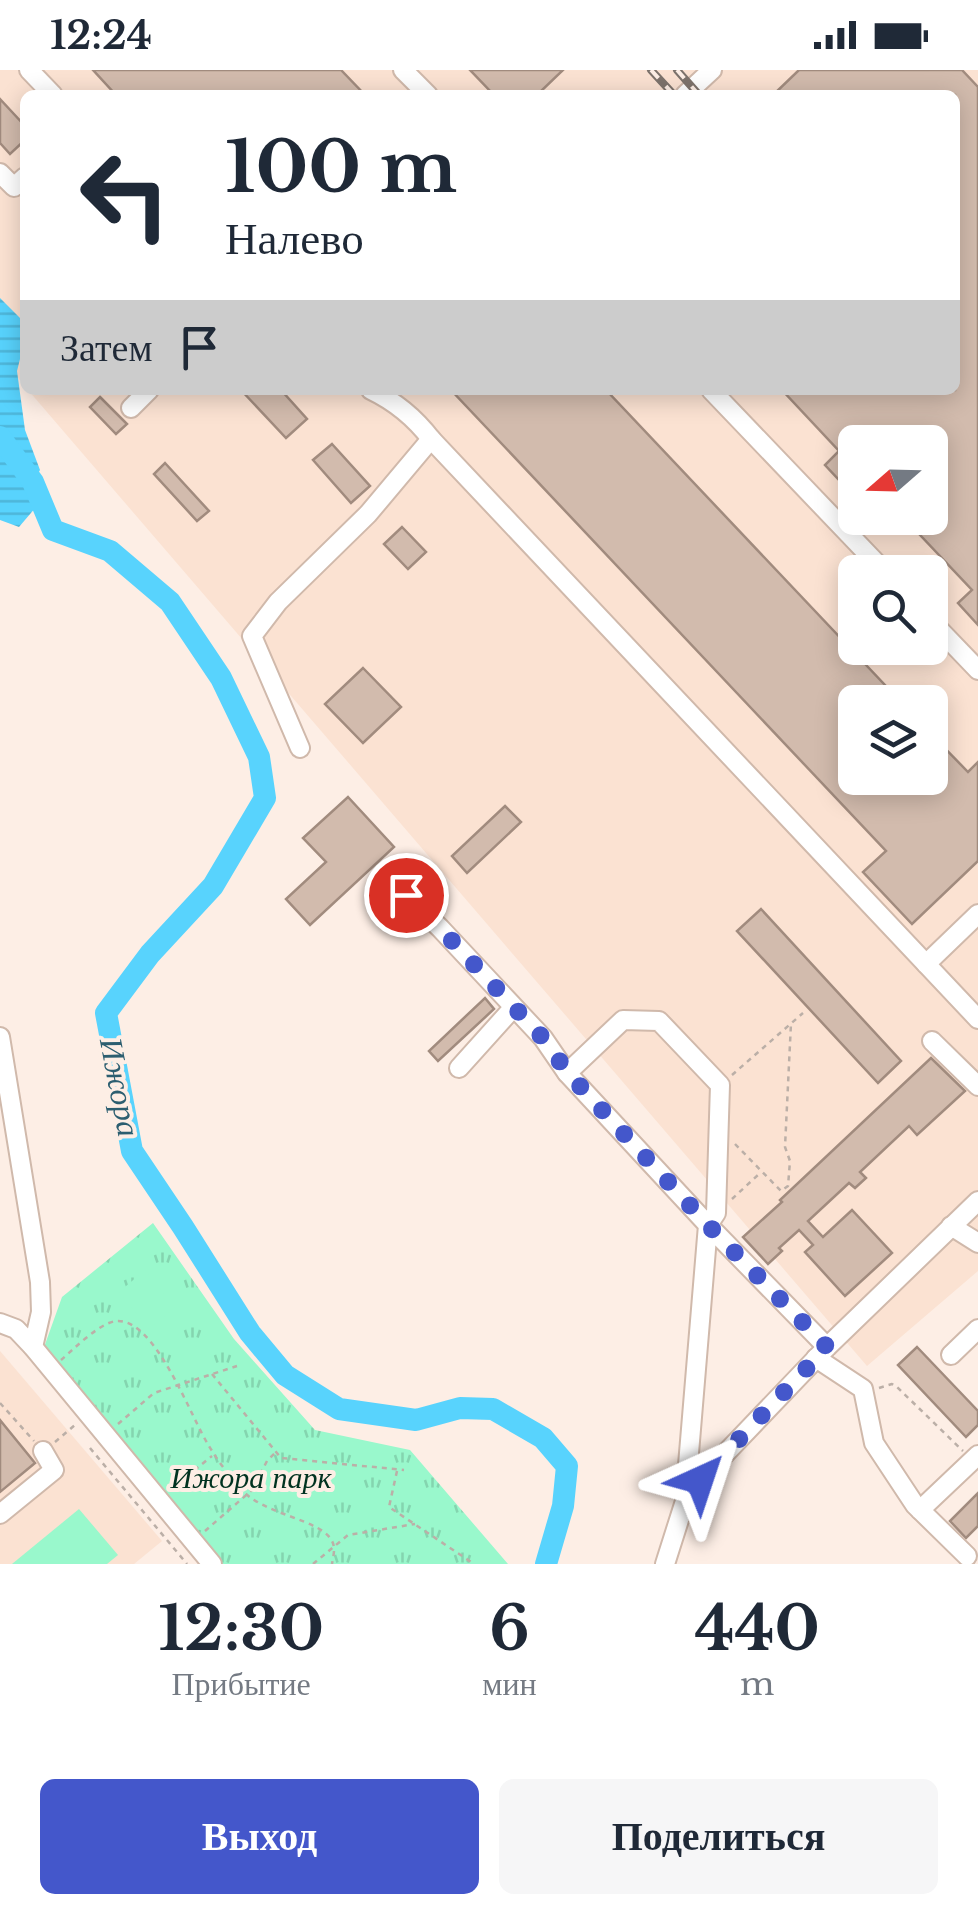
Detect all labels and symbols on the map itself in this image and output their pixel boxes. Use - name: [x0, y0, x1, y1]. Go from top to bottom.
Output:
- north arrow: [838, 425, 948, 535]
- pin: [364, 853, 449, 938]
- water label: Ижора: [91, 1033, 149, 1140]
- position arrow: [648, 1428, 752, 1532]
- park label: Ижора парк: [169, 1459, 333, 1496]

